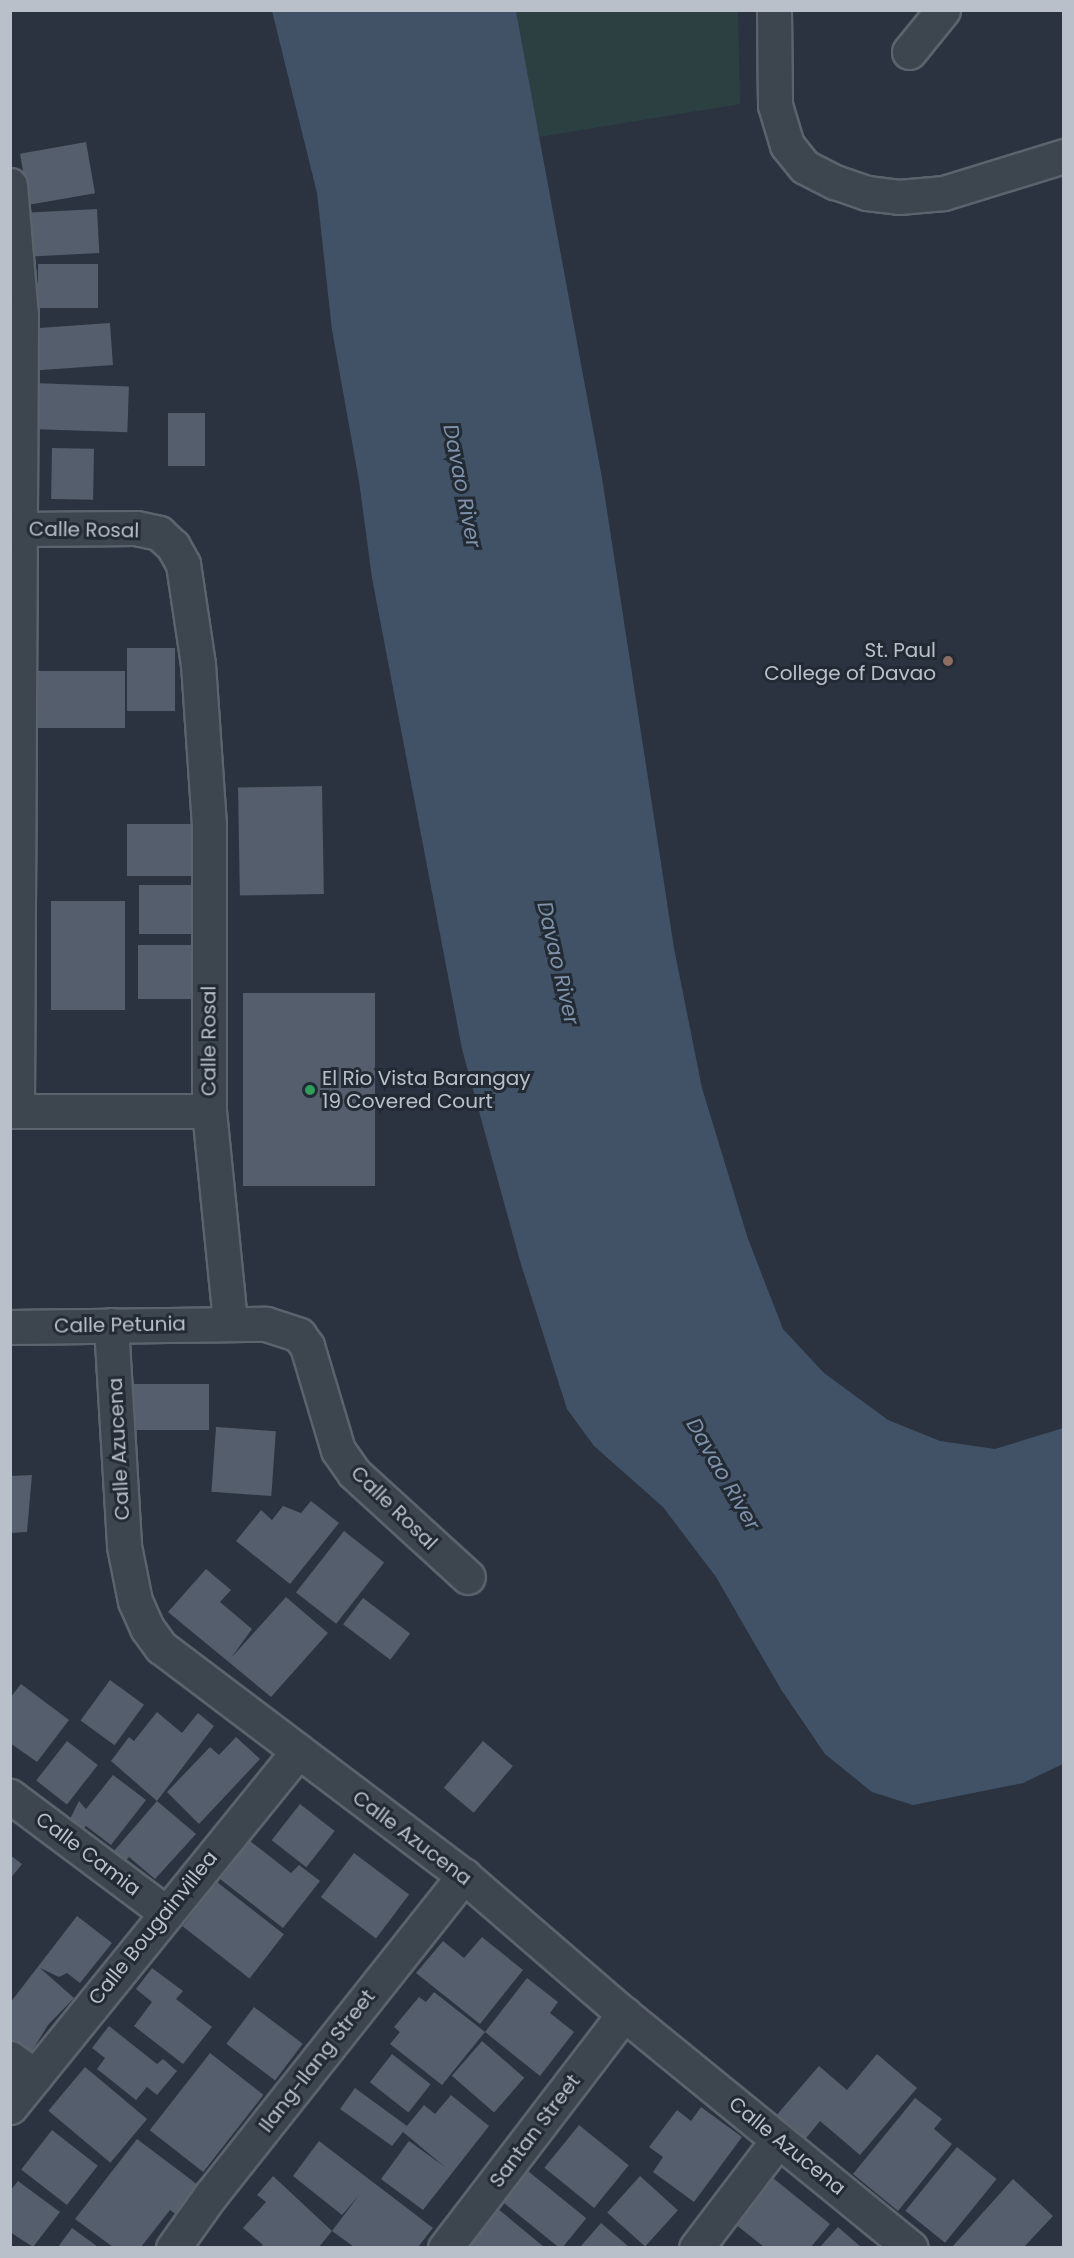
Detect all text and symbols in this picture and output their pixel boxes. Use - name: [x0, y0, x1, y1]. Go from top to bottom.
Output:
- water label: Davao River: [438, 422, 486, 550]
- street label: Calle Rosal: [29, 517, 139, 543]
- place label: St. Paul College of Davao: [764, 638, 936, 685]
- marker: St. Paul College of Davao: [941, 654, 955, 668]
- water label: Davao River: [532, 899, 584, 1027]
- street label: Calle Rosal: [197, 986, 221, 1096]
- place label: El Rio Vista Barangay 19 Covered Court: [322, 1066, 531, 1113]
- marker: El Rio Vista Barangay 19 Covered Court: [303, 1083, 317, 1097]
- street label: Calle Petunia: [54, 1312, 186, 1338]
- street label: Calle Azucena: [103, 1377, 135, 1521]
- water label: Davao River: [681, 1413, 765, 1535]
- street label: Calle Rosal: [346, 1461, 442, 1555]
- street label: Calle Azucena: [348, 1785, 476, 1891]
- street label: Calle Camia: [31, 1807, 145, 1901]
- street label: Calle Bougainvillea: [84, 1846, 222, 2010]
- street label: Ilang-Ilang Street: [254, 1985, 380, 2137]
- street label: Santan Street: [485, 2070, 585, 2192]
- street label: Calle Azucena: [724, 2092, 850, 2200]

